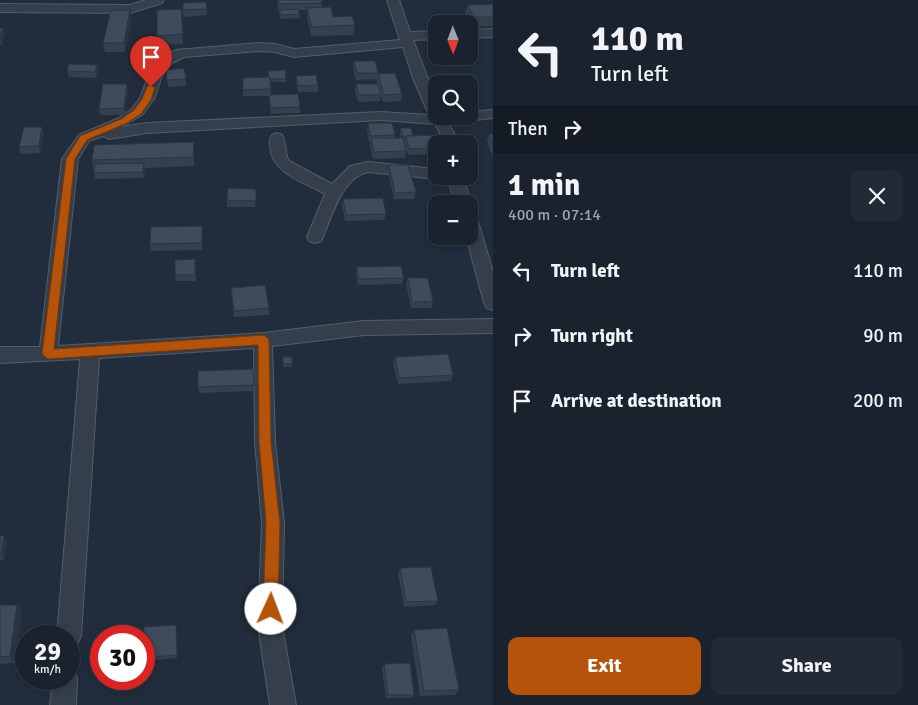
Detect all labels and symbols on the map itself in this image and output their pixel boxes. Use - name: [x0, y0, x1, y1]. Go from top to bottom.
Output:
- north arrow: [428, 15, 478, 65]
- pin: [130, 36, 172, 87]
- position arrow: [244, 582, 296, 634]
- speed limit sign: 30: [90, 625, 155, 690]

